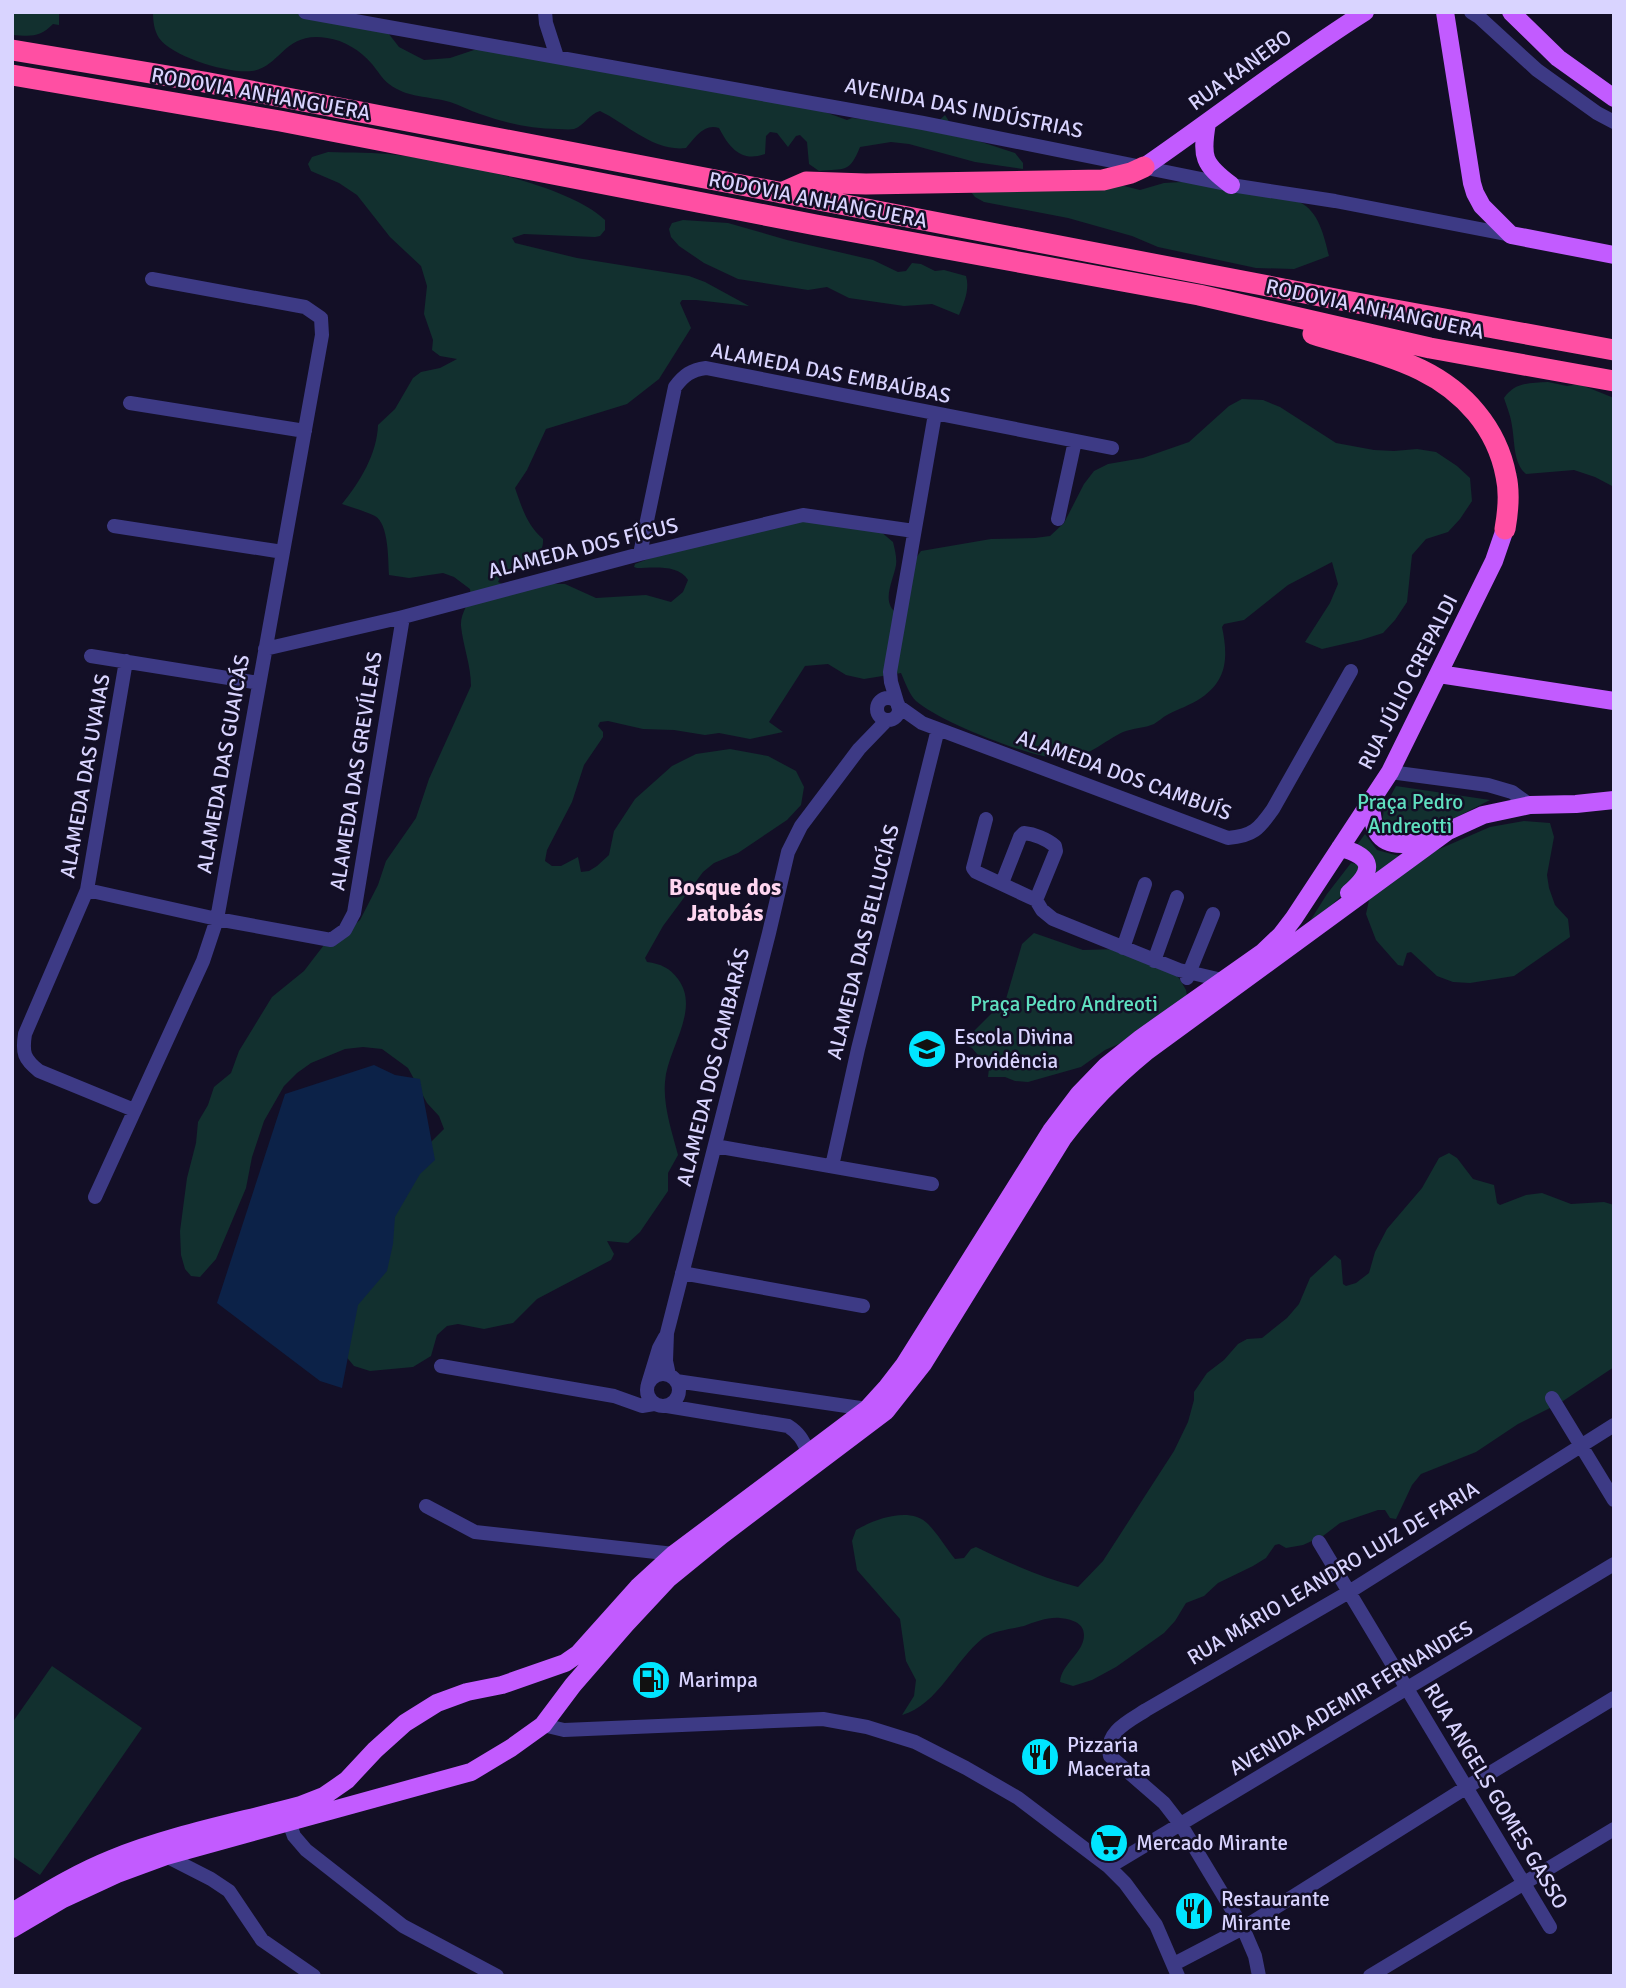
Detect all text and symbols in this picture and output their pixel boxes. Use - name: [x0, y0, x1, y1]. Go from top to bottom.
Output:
- street label: RUA KANEBO: [1183, 24, 1297, 116]
- street label: RODOVIA ANHANGUERA: [149, 62, 373, 126]
- street label: AVENIDA DAS INDÚSTRIAS: [843, 72, 1085, 144]
- street label: RODOVIA ANHANGUERA: [706, 166, 930, 234]
- street label: RODOVIA ANHANGUERA: [1264, 273, 1487, 345]
- street label: ALAMEDA DAS EMBAÚBAS: [709, 337, 953, 409]
- street label: ALAMEDA DOS FÍCUS: [485, 512, 681, 584]
- street label: RUA JÚLIO CREPALDI: [1353, 590, 1463, 774]
- street label: ALAMEDA DAS GREVÍLEAS: [324, 650, 388, 892]
- street label: ALAMEDA DAS GUAICÁS: [191, 652, 255, 876]
- street label: ALAMEDA DAS UVAIAS: [54, 672, 116, 880]
- street label: ALAMEDA DOS CAMBUÍS: [1013, 724, 1235, 826]
- park label: Praça Pedro Andreotti: [1357, 789, 1463, 839]
- street label: ALAMEDA DAS BELLUCÍAS: [821, 822, 905, 1062]
- district label: Bosque dos Jatobás: [669, 873, 781, 928]
- street label: ALAMEDA DOS CAMBARÁS: [671, 945, 755, 1189]
- park label: Praça Pedro Andreoti: [970, 991, 1158, 1017]
- place label: Escola Divina Providência: [954, 1024, 1073, 1074]
- school or university icon: Escola Divina Providência: [906, 1028, 948, 1070]
- street label: RUA MÁRIO LEANDRO LUIZ DE FARIA: [1182, 1475, 1484, 1671]
- street label: AVENIDA ADEMIR FERNANDES: [1224, 1615, 1478, 1781]
- fuel station icon: Marimpa: [630, 1659, 672, 1701]
- place label: Marimpa: [678, 1667, 758, 1693]
- street label: RUA ANGELS GOMES GASSO: [1418, 1678, 1574, 1914]
- place label: Pizzaria Macerata: [1067, 1732, 1151, 1782]
- restaurant icon: Pizzaria Macerata: [1019, 1736, 1061, 1778]
- supermarket icon: Mercado Mirante: [1088, 1822, 1130, 1864]
- place label: Mercado Mirante: [1136, 1830, 1288, 1856]
- place label: Restaurante Mirante: [1221, 1886, 1330, 1936]
- restaurant icon: Restaurante Mirante: [1173, 1890, 1215, 1932]

